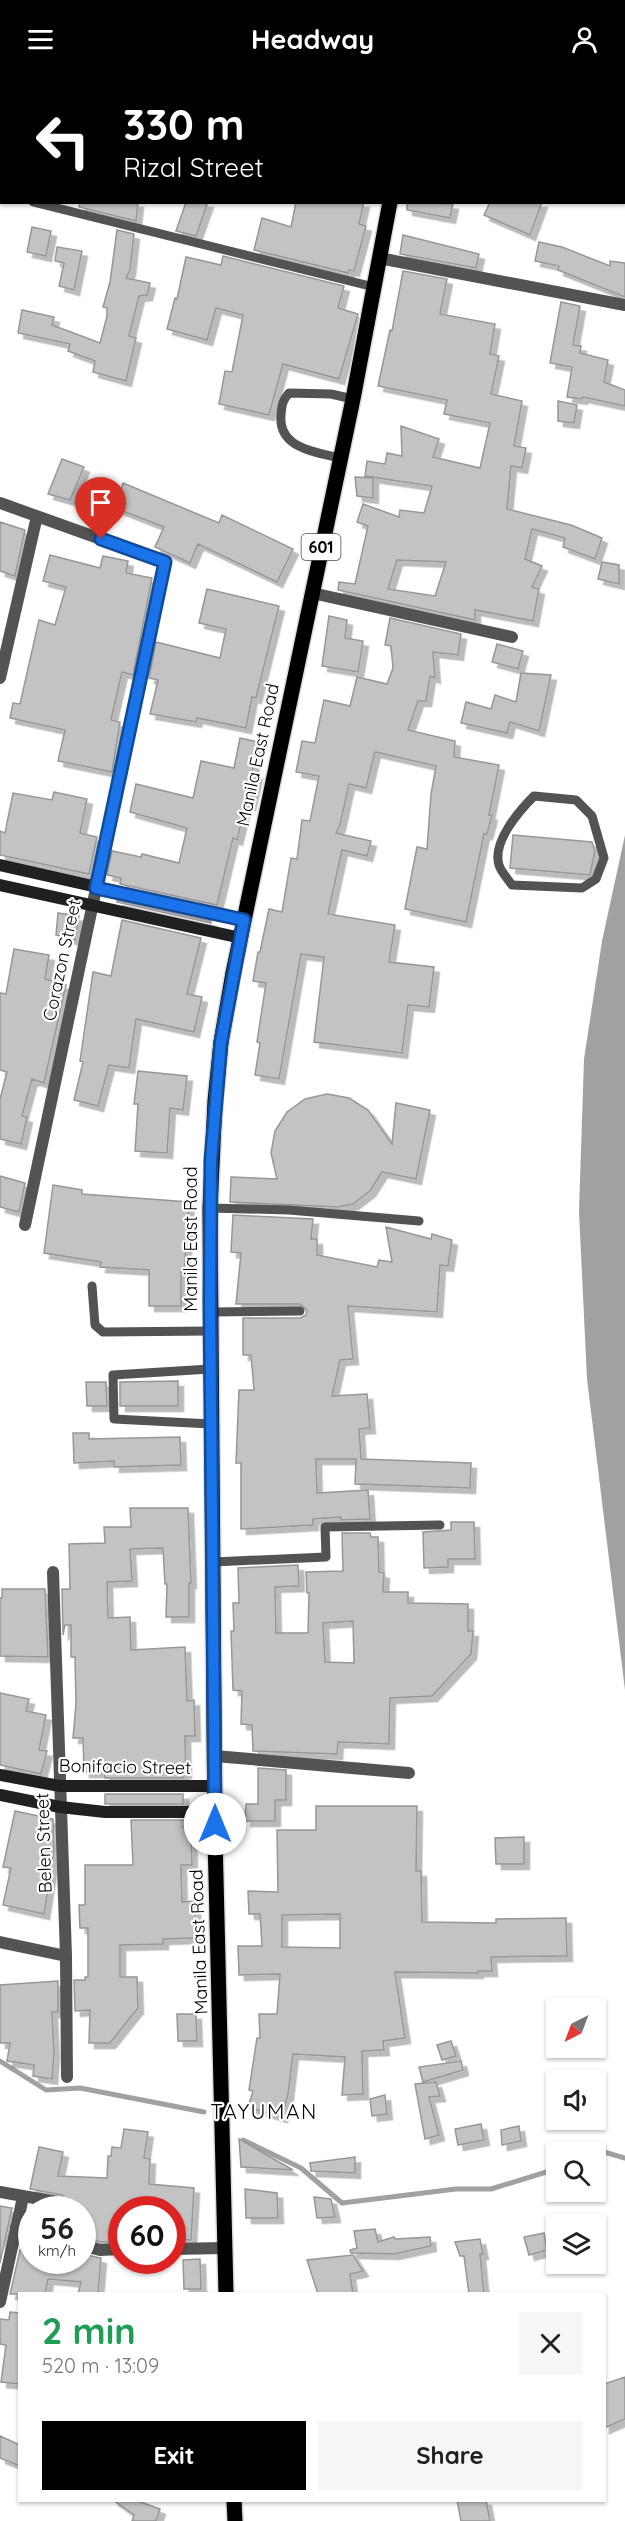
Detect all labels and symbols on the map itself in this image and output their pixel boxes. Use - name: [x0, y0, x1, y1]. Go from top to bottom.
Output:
- pin: [75, 477, 126, 539]
- road number: 601: [302, 534, 340, 560]
- street label: Manila East Road: [231, 681, 284, 828]
- street label: Corazon Street: [37, 897, 86, 1023]
- street label: Manila East Road: [179, 1166, 202, 1312]
- street label: Bonifacio Street: [59, 1754, 191, 1779]
- street label: Belen Street: [30, 1792, 57, 1894]
- position arrow: [183, 1792, 247, 1856]
- street label: Manila East Road: [184, 1869, 213, 2015]
- north arrow: [546, 1998, 606, 2058]
- district label: TAYUMAN: [210, 2098, 318, 2124]
- speed limit sign: 60: [108, 2196, 186, 2274]

